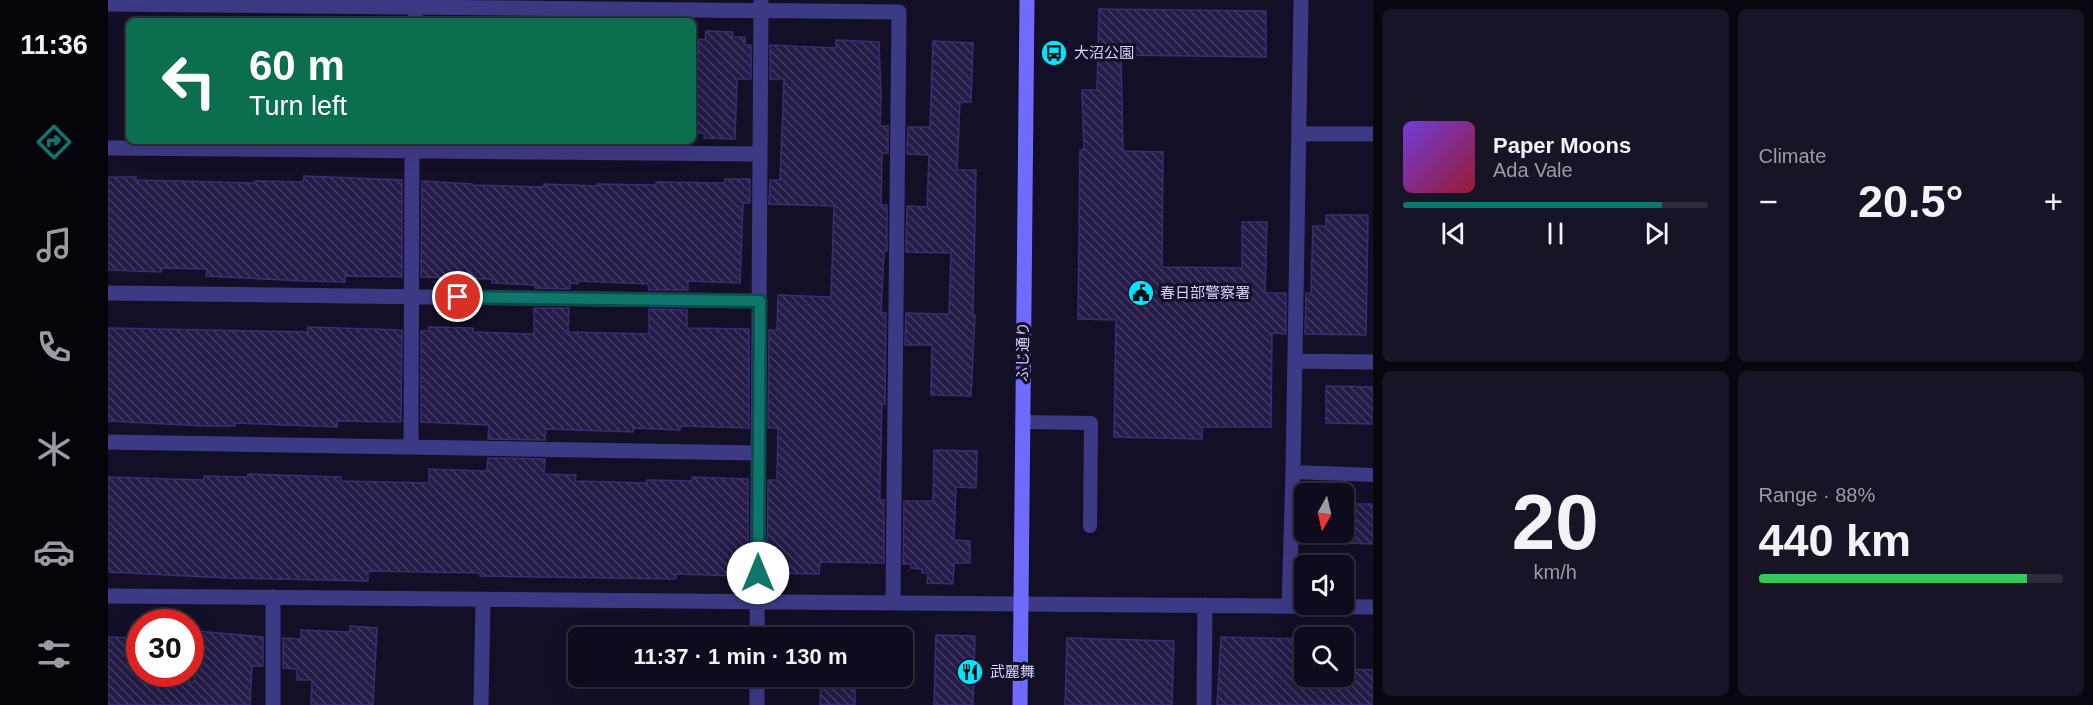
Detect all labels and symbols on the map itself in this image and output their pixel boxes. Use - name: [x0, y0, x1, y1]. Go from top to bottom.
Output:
- bus stop icon: 大沼公園: [1039, 38, 1069, 68]
- place label: 大沼公園: [1074, 44, 1134, 61]
- pin: [432, 271, 483, 322]
- public building icon: 春日部警察署: [1126, 278, 1156, 308]
- place label: 春日部警察署: [1160, 284, 1250, 301]
- street label: ふじ通り: [1013, 322, 1032, 382]
- north arrow: [1294, 483, 1354, 543]
- position arrow: [726, 541, 790, 605]
- speed limit sign: 30: [126, 609, 204, 687]
- restaurant icon: 武麗舞: [955, 657, 985, 687]
- place label: 武麗舞: [990, 663, 1035, 680]

